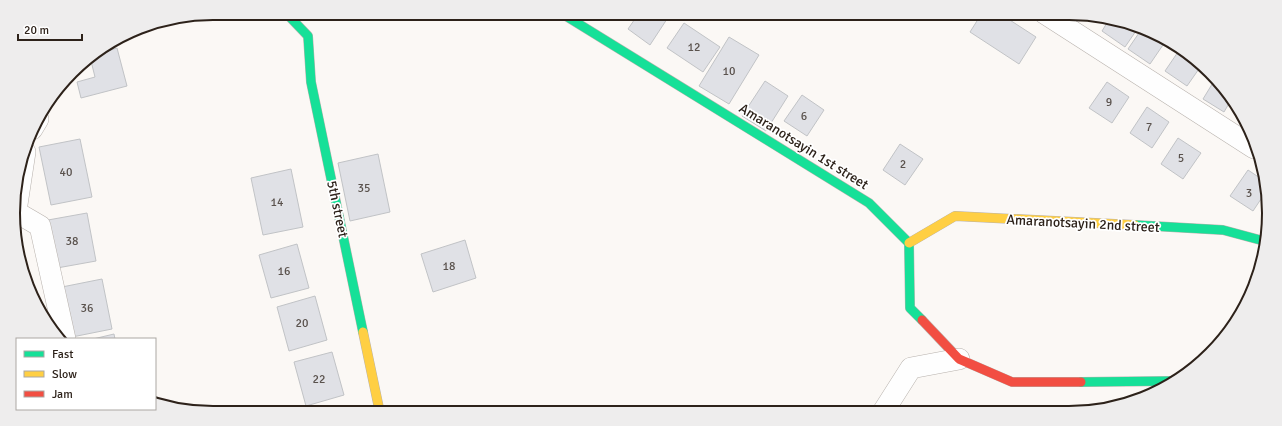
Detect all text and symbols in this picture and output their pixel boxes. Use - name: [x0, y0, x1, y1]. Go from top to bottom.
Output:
- scale bar: [18, 16, 82, 42]
- text: 20 m: [24, 23, 49, 38]
- house number: 12: [688, 40, 700, 55]
- house number: 10: [723, 64, 735, 79]
- house number: 9: [1106, 95, 1112, 110]
- street label: Amaranotsayin 1st street: [736, 100, 872, 193]
- house number: 6: [801, 109, 807, 124]
- house number: 7: [1146, 120, 1152, 135]
- house number: 5: [1178, 151, 1184, 166]
- house number: 2: [900, 157, 906, 172]
- house number: 40: [60, 165, 72, 180]
- street label: 5th street: [323, 179, 352, 239]
- house number: 35: [358, 181, 370, 196]
- house number: 3: [1246, 186, 1252, 201]
- house number: 14: [271, 195, 284, 210]
- street label: Amaranotsayin 2nd street: [1006, 211, 1160, 236]
- house number: 38: [66, 234, 78, 249]
- house number: 18: [443, 259, 455, 274]
- house number: 16: [278, 264, 290, 279]
- house number: 36: [81, 301, 93, 316]
- house number: 20: [296, 316, 308, 331]
- legend: [16, 338, 156, 410]
- text: Fast: [52, 347, 73, 362]
- text: Slow: [52, 367, 77, 382]
- house number: 22: [313, 372, 325, 387]
- text: Jam: [52, 387, 73, 402]

